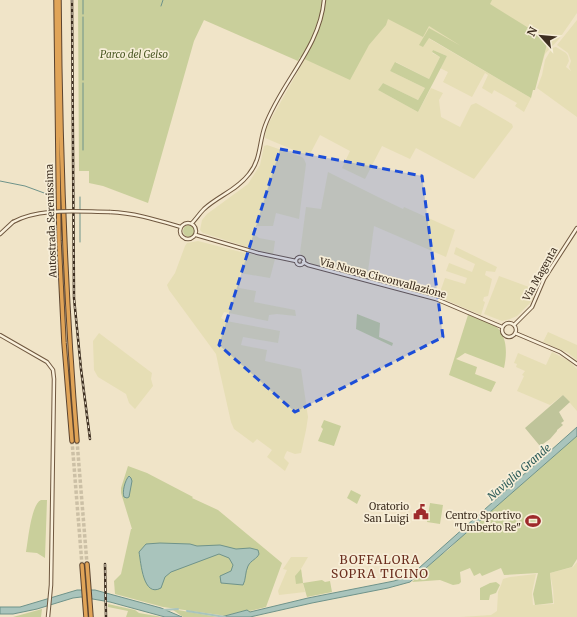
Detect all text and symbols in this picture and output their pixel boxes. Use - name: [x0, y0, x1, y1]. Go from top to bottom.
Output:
- north arrow: [521, 16, 561, 56]
- text: N: [524, 24, 540, 39]
- park label: Parco del Gelso: [100, 48, 168, 61]
- street label: Autostrada Serenissima: [42, 163, 60, 279]
- street label: Via Magenta: [519, 244, 560, 304]
- street label: Via Nuova Circonvallazione: [317, 255, 448, 301]
- water label: Naviglio Grande: [484, 440, 554, 504]
- place label: Oratorio San Luigi: [364, 500, 409, 525]
- public building icon: Oratorio San Luigi: [412, 503, 430, 521]
- place label: Centro Sportivo "Umberto Re": [446, 509, 521, 534]
- sports icon: Centro Sportivo "Umberto Re": [524, 512, 542, 530]
- district label: BOFFALORA SOPRA TICINO: [331, 552, 429, 581]

